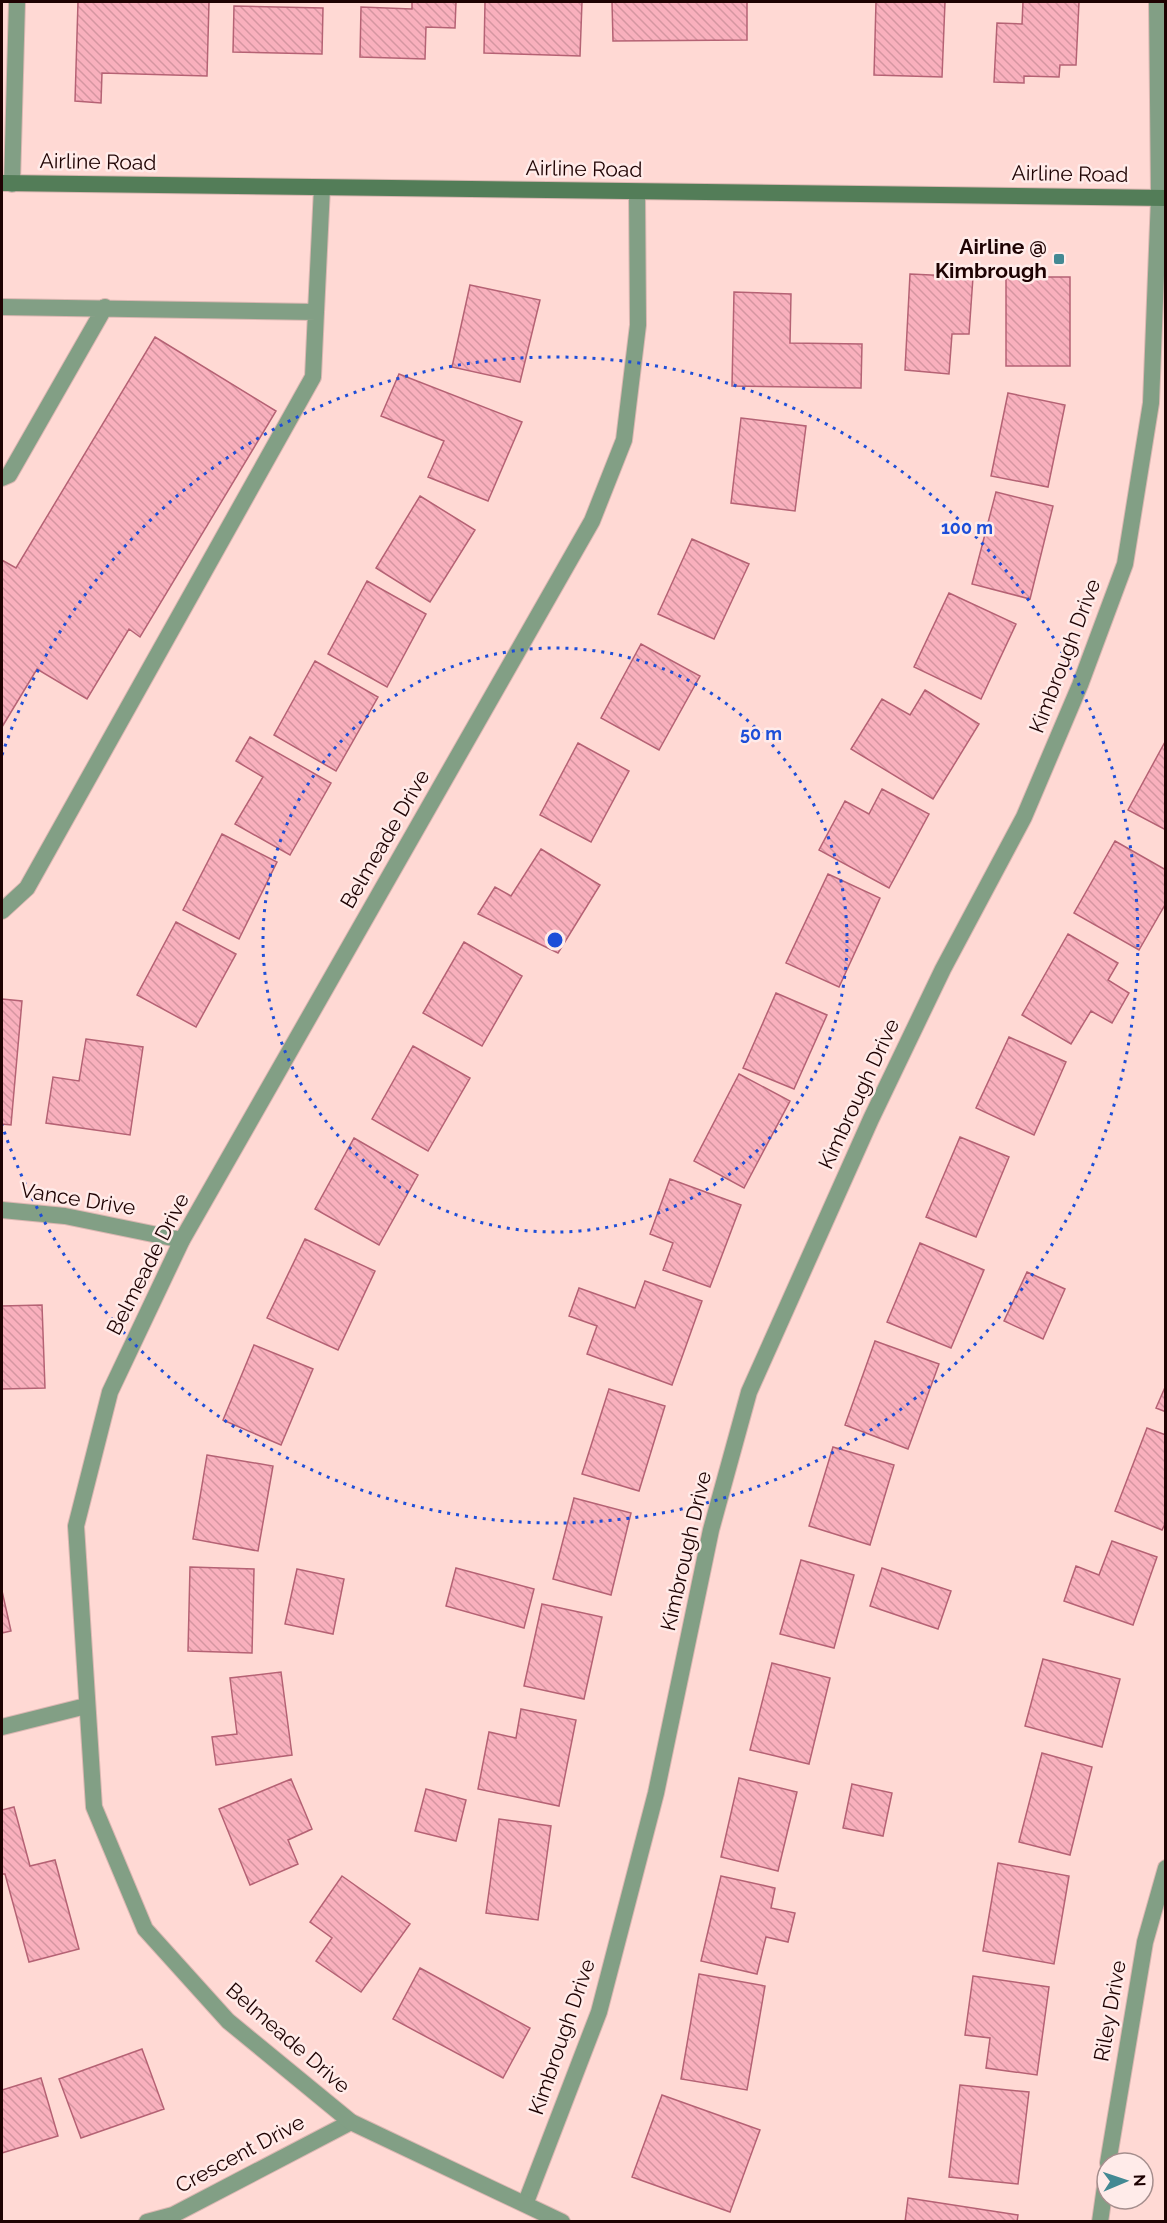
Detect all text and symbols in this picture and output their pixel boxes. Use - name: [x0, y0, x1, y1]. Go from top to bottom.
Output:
- street label: Airline Road: [39, 148, 157, 175]
- street label: Airline Road: [525, 155, 643, 182]
- street label: Airline Road: [1011, 160, 1129, 187]
- place label: Airline @ Kimbrough: [935, 234, 1047, 283]
- marker: Airline @ Kimbrough: [1052, 252, 1066, 266]
- text: 100 m: [941, 517, 993, 538]
- street label: Kimbrough Drive: [1024, 575, 1105, 736]
- text: 50 m: [740, 723, 782, 744]
- street label: Belmeade Drive: [335, 765, 434, 913]
- centre of rings: [545, 930, 565, 950]
- street label: Kimbrough Drive: [813, 1015, 904, 1173]
- street label: Vance Drive: [19, 1177, 137, 1220]
- street label: Belmeade Drive: [101, 1189, 194, 1339]
- street label: Kimbrough Drive: [655, 1469, 716, 1633]
- street label: Kimbrough Drive: [523, 1956, 600, 2118]
- street label: Riley Drive: [1088, 1958, 1131, 2063]
- street label: Belmeade Drive: [221, 1977, 355, 2098]
- street label: Crescent Drive: [171, 2109, 308, 2198]
- north arrow: [1095, 2151, 1155, 2211]
- text: N: [1130, 2174, 1149, 2187]

